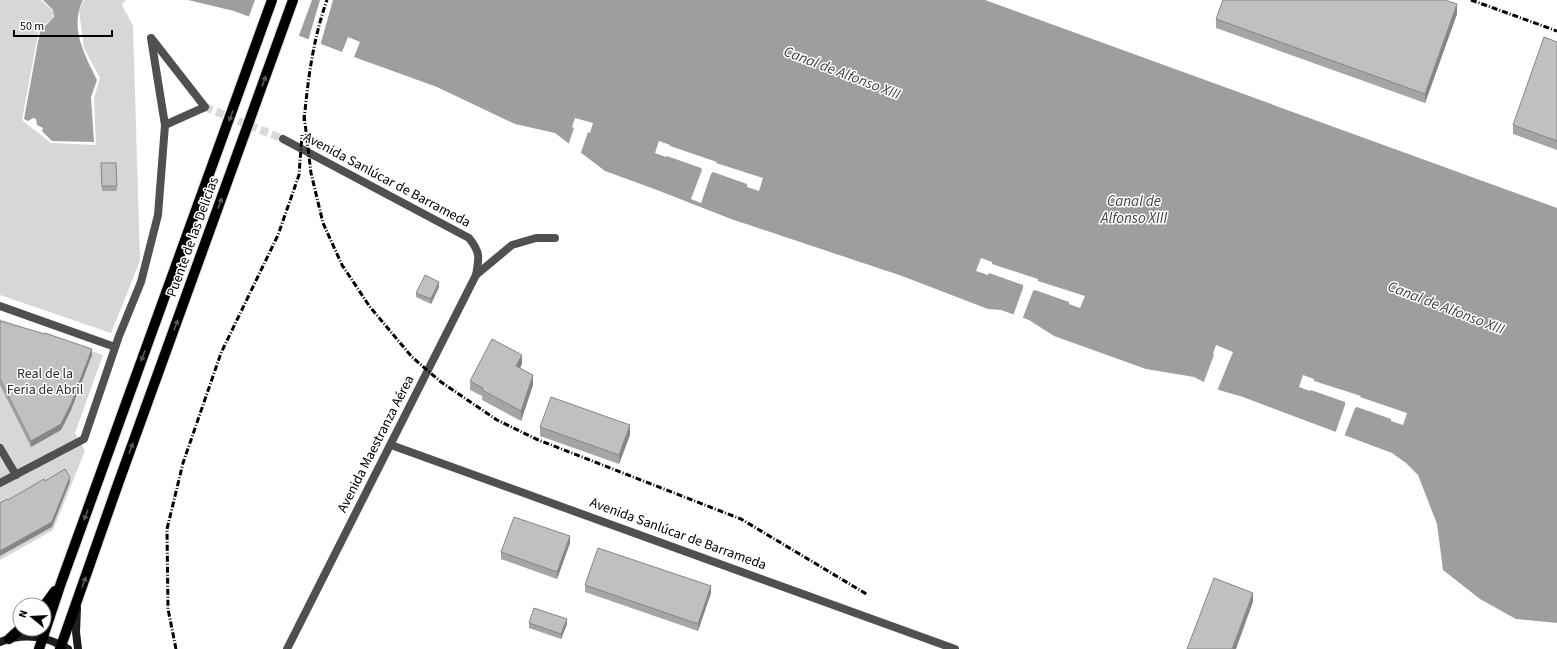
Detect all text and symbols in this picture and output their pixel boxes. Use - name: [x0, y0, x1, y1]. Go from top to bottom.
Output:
- scale bar: [14, 12, 112, 38]
- text: 50 m: [20, 18, 44, 35]
- water label: Canal de Alfonso XIII: [781, 41, 904, 105]
- one-way arrow: [261, 75, 267, 87]
- one-way arrow: [227, 110, 233, 122]
- street label: Avenida Sanlúcar de Barrameda: [300, 127, 474, 233]
- street label: Puente de las Delicias: [162, 174, 224, 300]
- water label: Canal de Alfonso XIII: [1100, 191, 1167, 229]
- one-way arrow: [217, 197, 223, 209]
- water label: Canal de Alfonso XIII: [1385, 276, 1508, 340]
- one-way arrow: [173, 319, 179, 331]
- one-way arrow: [140, 351, 146, 363]
- park label: Real de la Feria de Abril: [7, 364, 84, 400]
- street label: Avenida Maestranza Aérea: [333, 372, 419, 516]
- one-way arrow: [129, 441, 135, 453]
- street label: Avenida Sanlúcar de Barrameda: [587, 493, 769, 575]
- one-way arrow: [83, 509, 89, 521]
- one-way arrow: [81, 575, 87, 587]
- north arrow: [12, 597, 52, 637]
- text: N: [15, 608, 31, 620]

